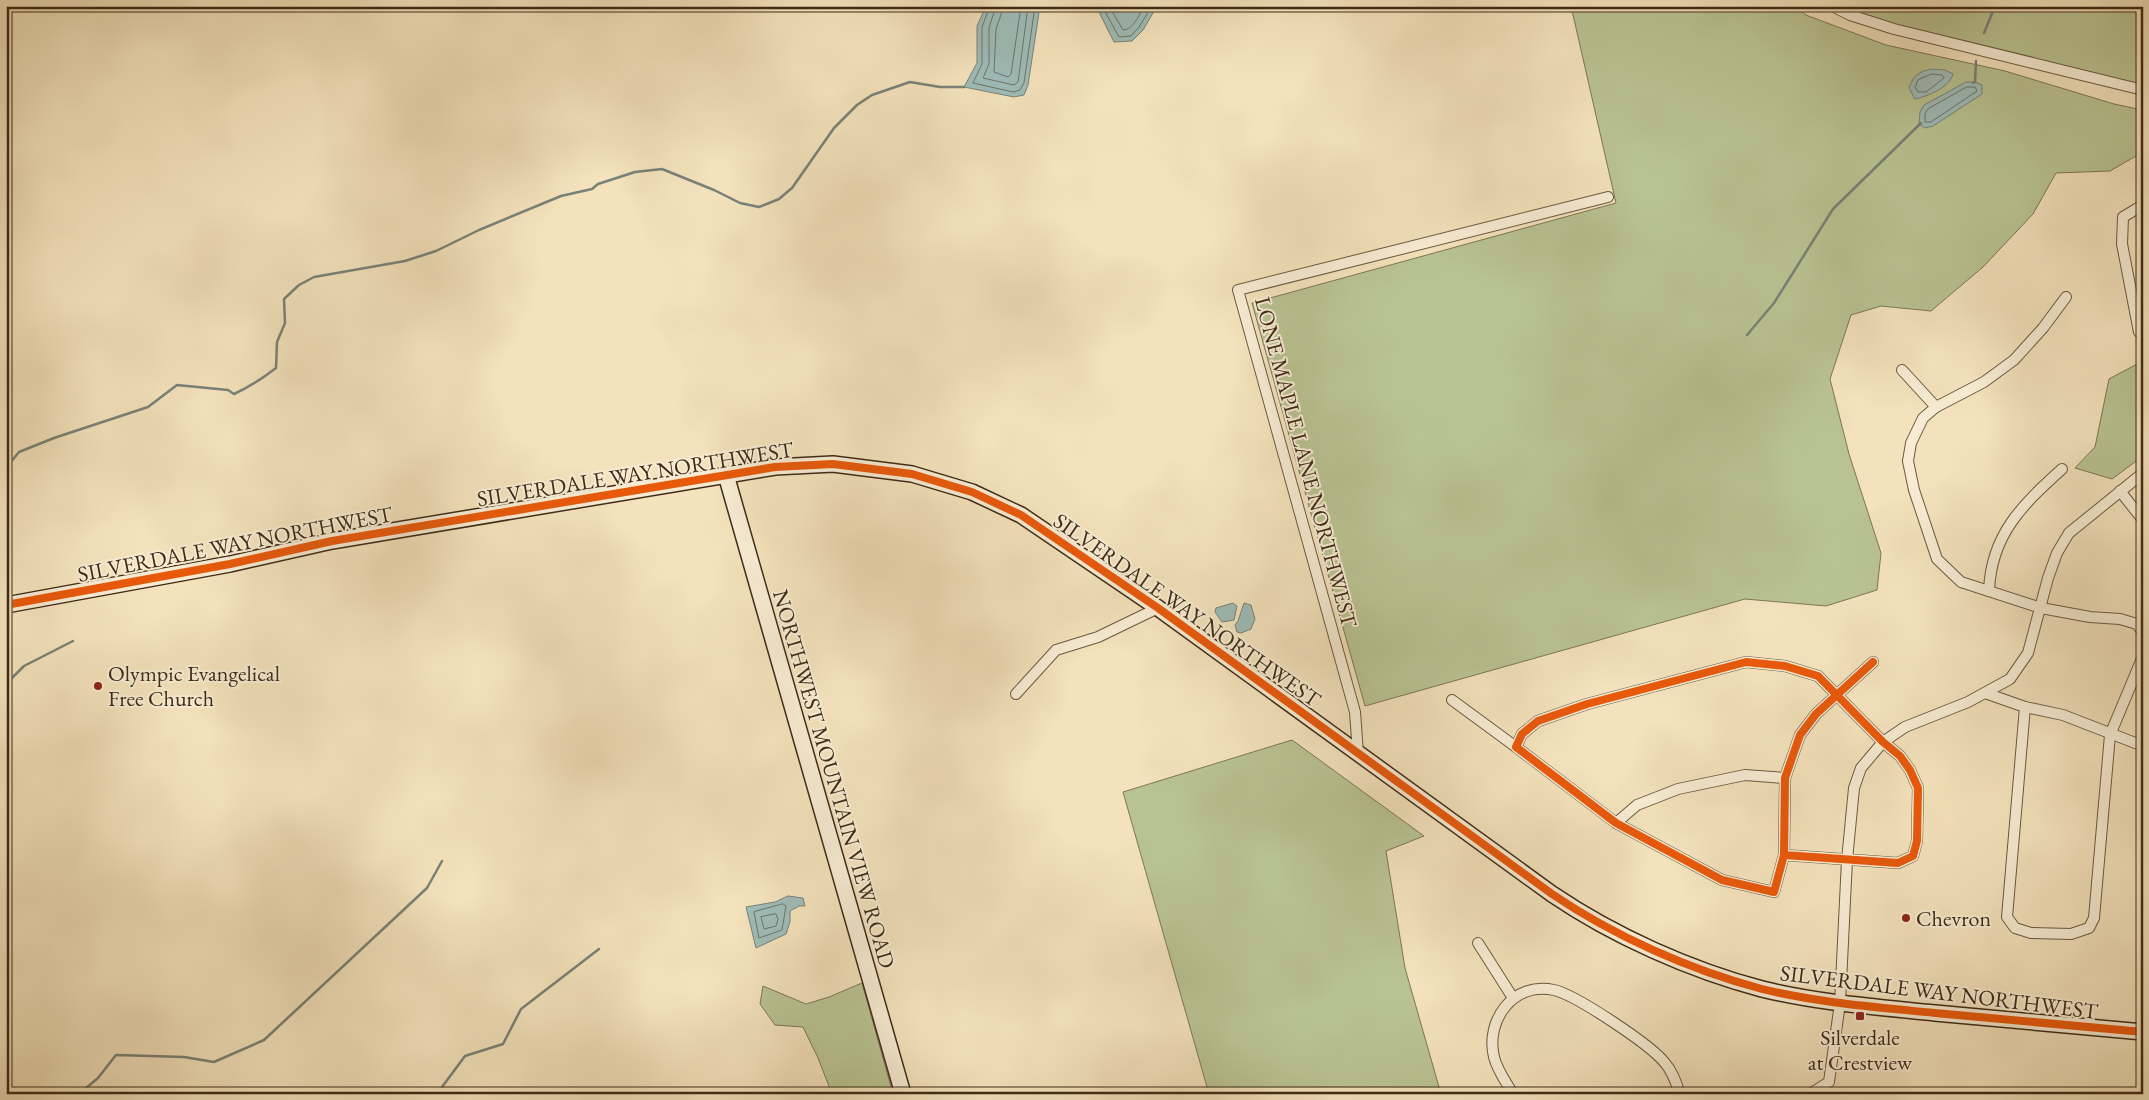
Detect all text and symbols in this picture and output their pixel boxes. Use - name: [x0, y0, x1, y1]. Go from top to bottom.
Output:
- street label: LONE MAPLE LANE NORTHWEST: [1248, 294, 1364, 631]
- street label: SILVERDALE WAY NORTHWEST: [475, 435, 796, 513]
- street label: SILVERDALE WAY NORTHWEST: [75, 499, 395, 589]
- street label: SILVERDALE WAY NORTHWEST: [1048, 506, 1327, 714]
- street label: NORTHWEST MOUNTAIN VIEW ROAD: [766, 586, 902, 972]
- place label: Olympic Evangelical Free Church: [108, 659, 280, 713]
- marker: Olympic Evangelical Free Church: [92, 680, 104, 692]
- place label: Chevron: [1916, 904, 1991, 933]
- marker: Chevron: [1900, 912, 1912, 924]
- street label: SILVERDALE WAY NORTHWEST: [1778, 958, 2100, 1026]
- marker: Silverdale at Crestview: [1854, 1010, 1866, 1022]
- place label: Silverdale at Crestview: [1808, 1023, 1913, 1077]

